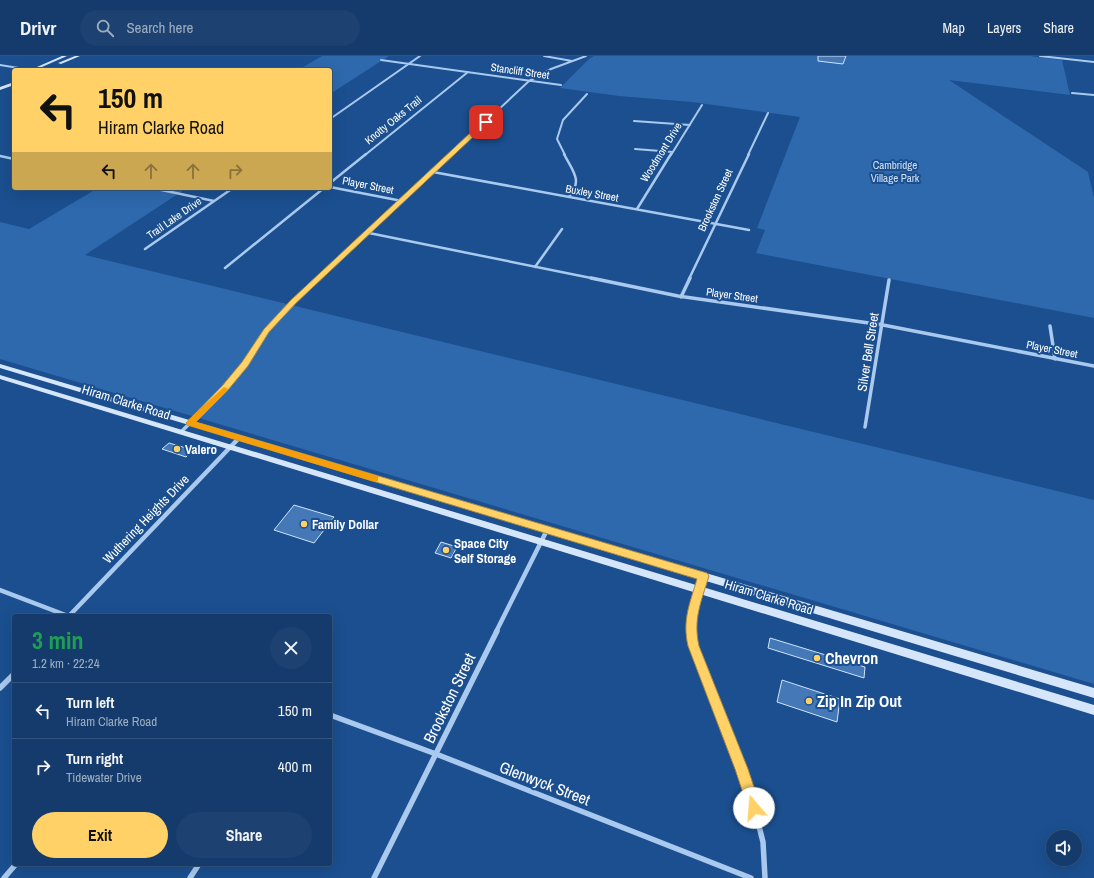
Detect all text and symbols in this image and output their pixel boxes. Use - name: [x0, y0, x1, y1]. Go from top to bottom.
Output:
- search box: [80, 10, 360, 46]
- text: Drivr: [20, 15, 56, 41]
- icon: search: [94, 17, 116, 39]
- text: Search here: [126, 17, 193, 38]
- text: Map: [943, 19, 965, 37]
- text: Layers: [987, 19, 1021, 37]
- text: Share: [1043, 19, 1074, 37]
- street label: Stancliff Street: [490, 60, 551, 82]
- text: 150 m: [98, 79, 163, 117]
- icon: left: [32, 84, 84, 136]
- street label: Knotty Oaks Trail: [362, 93, 424, 147]
- pin: [469, 105, 503, 139]
- icon: arrive: [475, 111, 497, 133]
- text: Hiram Clarke Road: [98, 115, 224, 140]
- street label: Woodmont Drive: [637, 120, 685, 184]
- park label: Cambridge Village Park: [871, 158, 920, 185]
- icon: left: [98, 160, 120, 182]
- icon: ahead: [140, 160, 162, 182]
- icon: ahead: [182, 160, 204, 182]
- icon: right: [224, 160, 246, 182]
- street label: Brookston Street: [694, 166, 736, 233]
- street label: Player Street: [341, 173, 395, 197]
- street label: Buxley Street: [564, 181, 620, 205]
- street label: Trail Lake Drive: [144, 194, 204, 242]
- street label: Player Street: [705, 284, 759, 306]
- street label: Silver Bell Street: [853, 311, 883, 393]
- street label: Player Street: [1025, 337, 1079, 361]
- street label: Hiram Clarke Road: [80, 381, 172, 423]
- place label: Valero: [185, 441, 217, 458]
- marker: Valero: [172, 444, 182, 454]
- street label: Wuthering Heights Drive: [99, 471, 193, 567]
- place label: Family Dollar: [312, 516, 379, 533]
- marker: Family Dollar: [299, 519, 309, 529]
- place label: Space City Self Storage: [454, 535, 516, 567]
- marker: Space City Self Storage: [441, 545, 451, 555]
- street label: Hiram Clarke Road: [723, 576, 815, 618]
- text: 3 min: [32, 624, 83, 656]
- button: close: [270, 627, 312, 669]
- place label: Chevron: [825, 647, 878, 669]
- street label: Brookston Street: [418, 649, 480, 747]
- marker: Chevron: [812, 653, 822, 663]
- text: 1.2 km · 22:24: [32, 655, 100, 672]
- place label: Zip In Zip Out: [817, 690, 902, 712]
- text: Turn left: [66, 692, 114, 713]
- marker: Zip In Zip Out: [804, 696, 814, 706]
- icon: left: [32, 700, 54, 722]
- text: 150 m: [278, 700, 312, 721]
- text: Hiram Clarke Road: [66, 713, 157, 730]
- text: Turn right: [66, 748, 123, 769]
- icon: right: [32, 756, 54, 778]
- text: 400 m: [278, 756, 312, 777]
- street label: Glenwyck Street: [496, 756, 594, 811]
- text: Tidewater Drive: [66, 769, 142, 786]
- position arrow: [733, 787, 775, 829]
- button: Exit: [32, 812, 168, 858]
- button: Share: [176, 812, 312, 858]
- map controls: [1046, 830, 1082, 866]
- button: sound: [1046, 830, 1082, 866]

